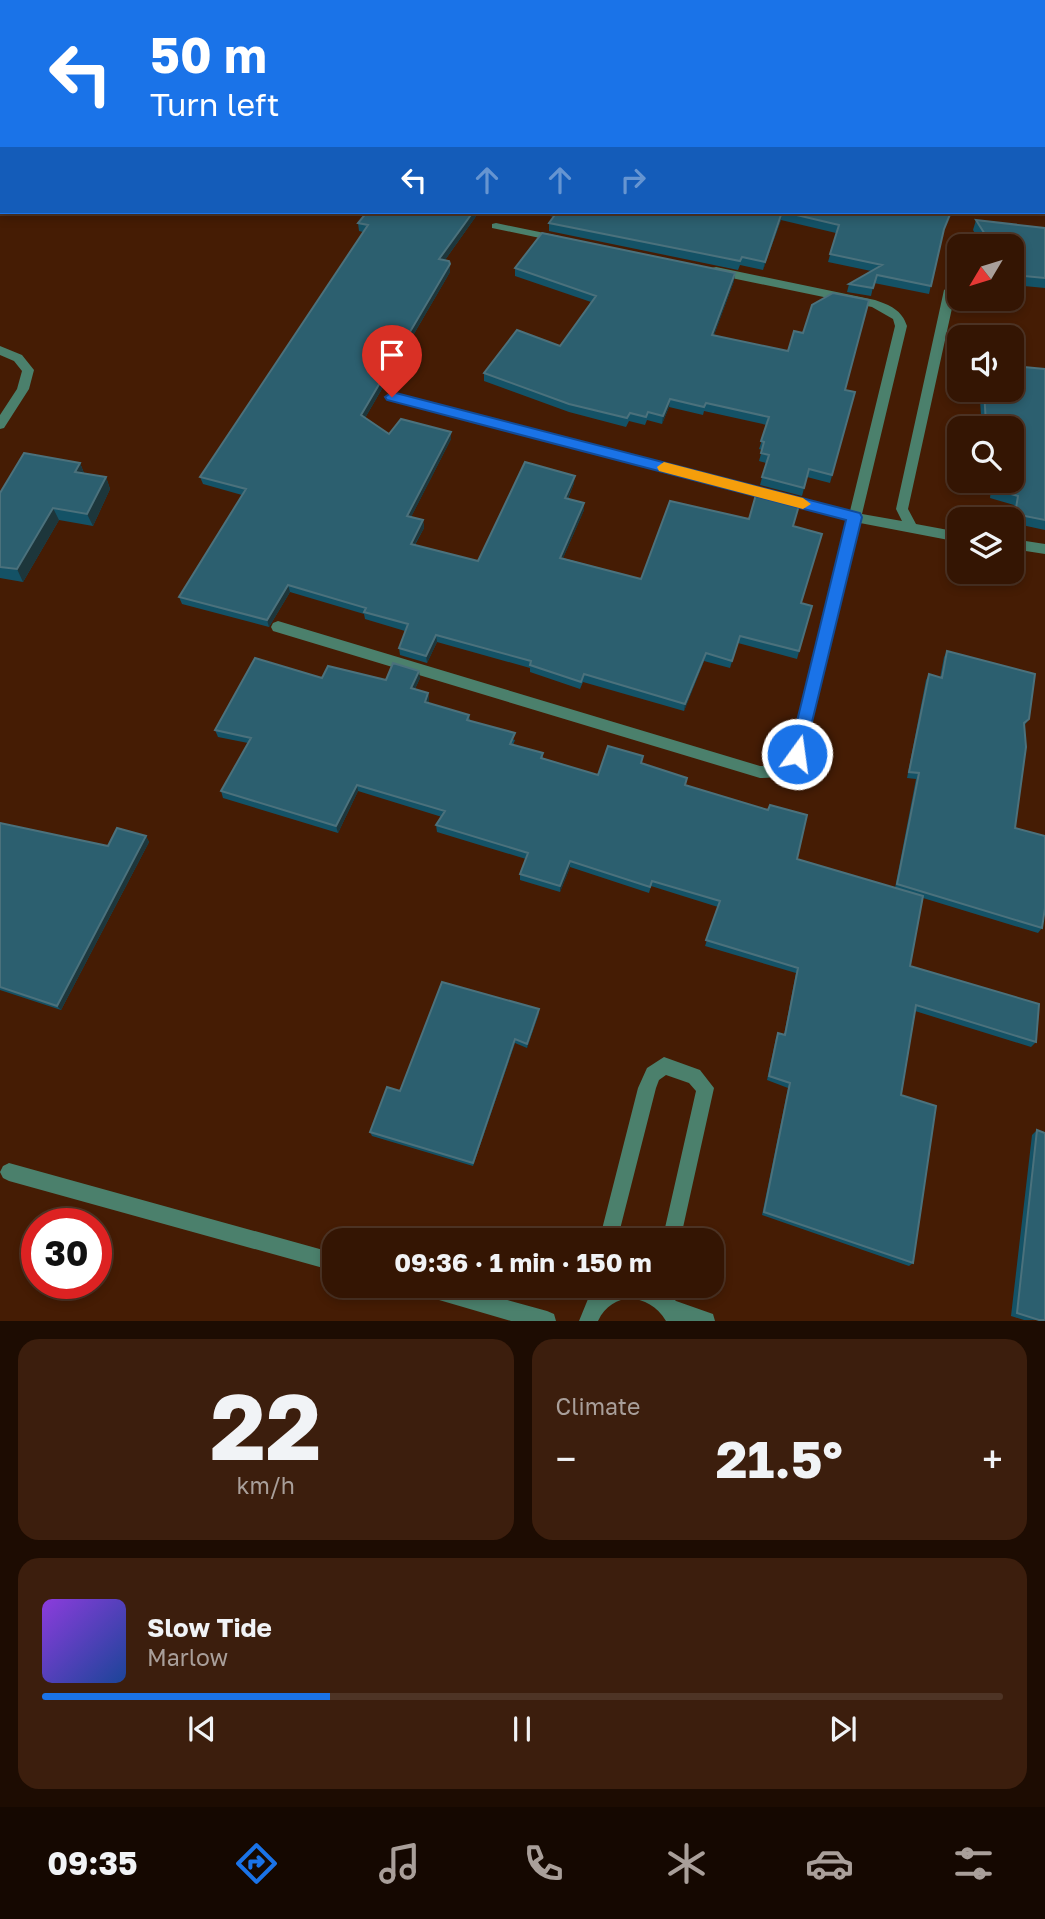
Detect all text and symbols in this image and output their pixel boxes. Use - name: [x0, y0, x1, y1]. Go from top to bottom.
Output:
- text: 50 m: [150, 25, 267, 84]
- icon: left: [35, 28, 126, 119]
- text: Turn left: [150, 85, 279, 123]
- icon: left: [395, 161, 433, 199]
- icon: ahead: [468, 161, 506, 199]
- icon: ahead: [541, 161, 579, 199]
- icon: right: [614, 161, 652, 199]
- north arrow: [947, 234, 1024, 312]
- map controls: [947, 234, 1024, 584]
- pin: [362, 325, 422, 397]
- button: sound: [947, 325, 1024, 402]
- icon: arrive: [373, 336, 411, 374]
- button: search: [947, 416, 1024, 493]
- button: layers: [947, 507, 1024, 584]
- position arrow: [760, 717, 834, 791]
- speed limit sign: 30: [21, 1208, 112, 1299]
- text: 09:36 · 1 min · 150 m: [394, 1247, 652, 1278]
- text: 22: [210, 1371, 321, 1480]
- text: Climate: [556, 1392, 640, 1420]
- text: 21.5°: [716, 1427, 843, 1489]
- text: −: [556, 1436, 576, 1481]
- text: +: [982, 1436, 1003, 1481]
- text: km/h: [236, 1471, 295, 1499]
- text: Slow Tide: [147, 1612, 272, 1643]
- text: Marlow: [147, 1643, 228, 1671]
- icon: previous: [183, 1710, 221, 1748]
- icon: pause: [503, 1710, 541, 1748]
- icon: next: [824, 1710, 862, 1748]
- icon: directions: [232, 1839, 281, 1888]
- icon: music: [375, 1839, 424, 1888]
- icon: phone: [519, 1839, 568, 1888]
- icon: climate: [662, 1839, 711, 1888]
- icon: car: [805, 1839, 854, 1888]
- icon: filters: [949, 1839, 998, 1888]
- text: 09:35: [47, 1844, 138, 1882]

